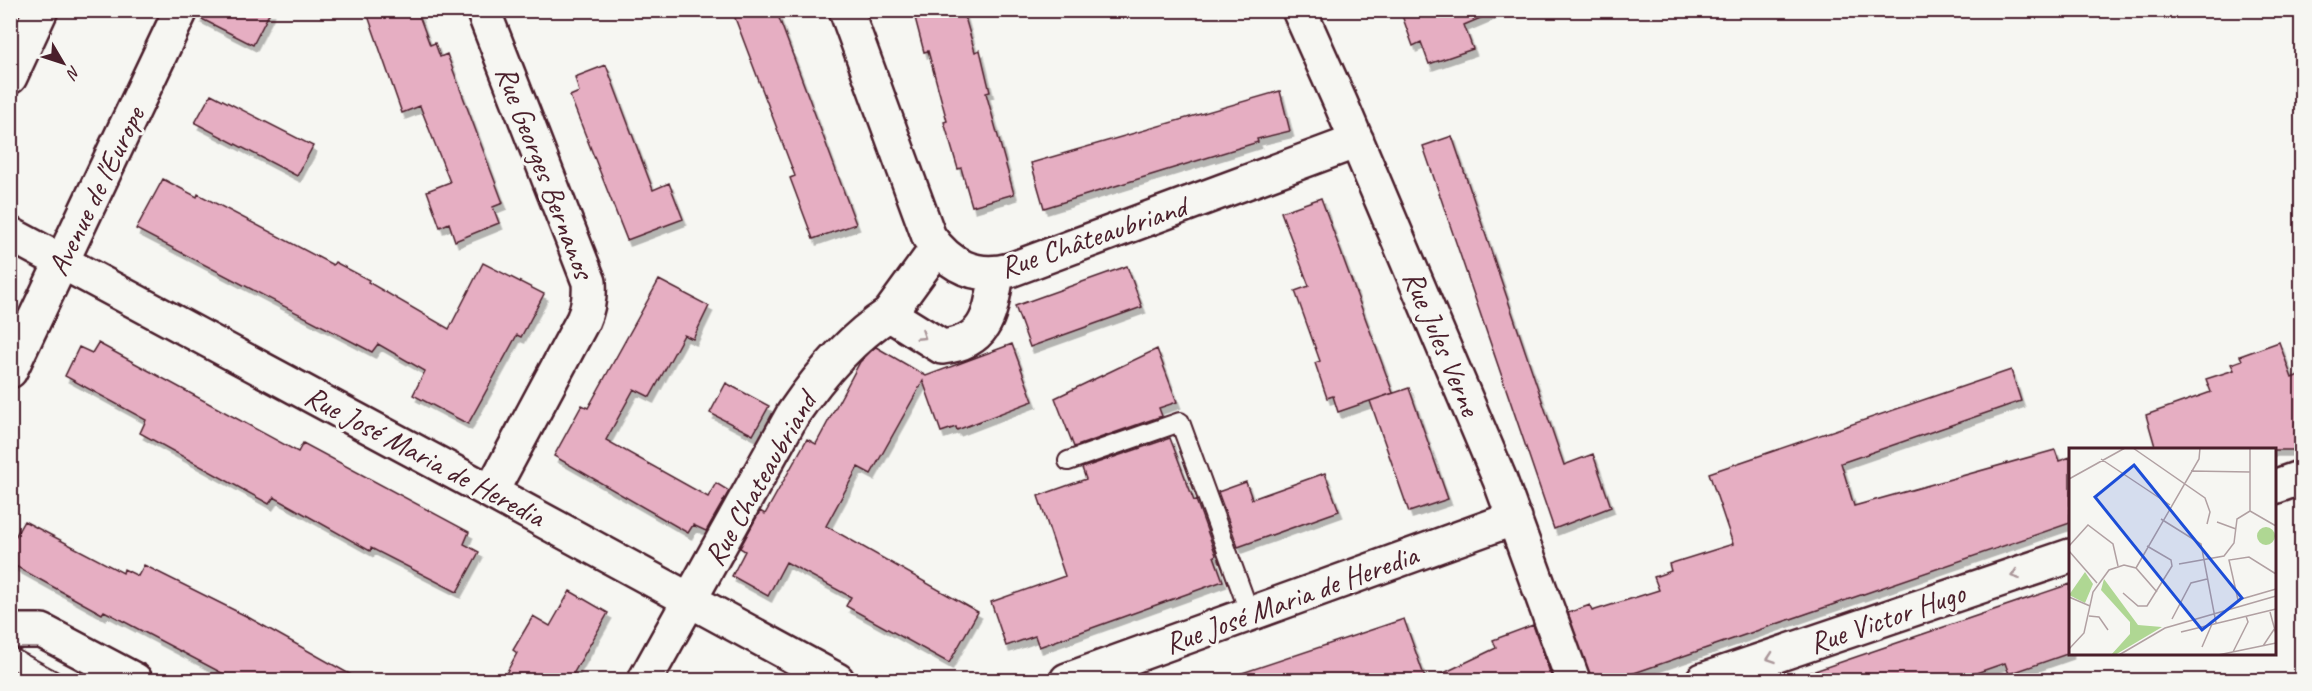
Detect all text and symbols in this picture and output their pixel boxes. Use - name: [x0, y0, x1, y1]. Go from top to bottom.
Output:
- north arrow: [33, 33, 93, 93]
- street label: Rue Georges Bernanos: [487, 60, 604, 286]
- text: N: [61, 62, 85, 84]
- street label: Avenue de l'Europe: [39, 98, 154, 282]
- street label: Rue Châteaubriand: [995, 186, 1195, 287]
- street label: Rue Jules Verne: [1394, 265, 1490, 423]
- one-way arrow: [915, 329, 926, 340]
- street label: Rue José Maria de Heredia: [298, 377, 553, 536]
- street label: Rue Chateaubriand: [695, 382, 827, 572]
- inset map: [2069, 448, 2276, 655]
- street label: Rue José Maria de Heredia: [1159, 535, 1425, 662]
- one-way arrow: [2010, 567, 2021, 580]
- street label: Rue Victor Hugo: [1804, 573, 1971, 662]
- one-way arrow: [1766, 650, 1777, 663]

